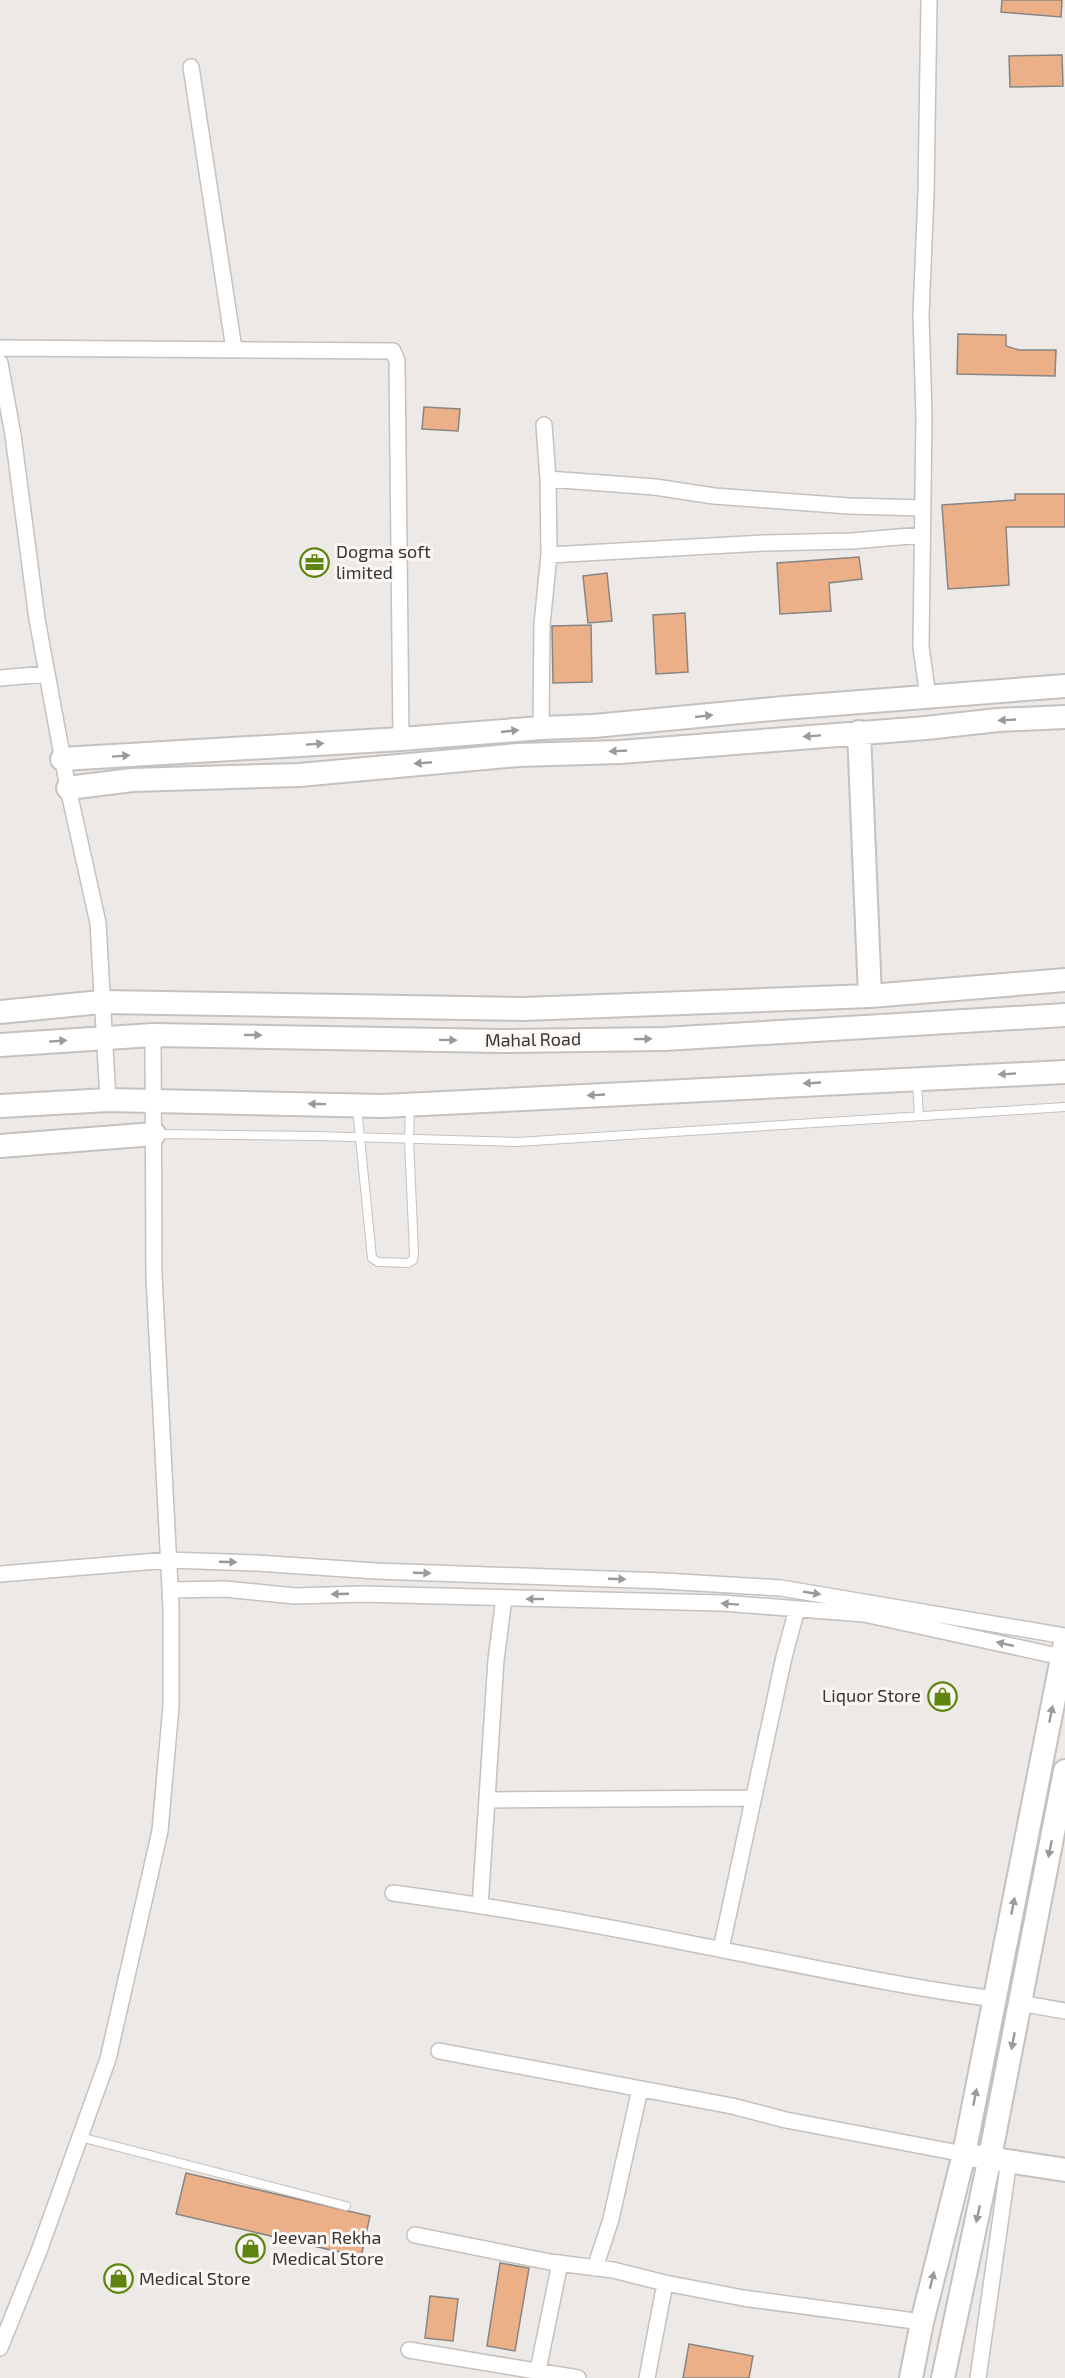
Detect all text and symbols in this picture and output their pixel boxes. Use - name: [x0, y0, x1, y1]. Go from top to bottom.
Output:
- place label: Dogma soft limited: [336, 540, 431, 583]
- office icon: Dogma soft limited: [299, 546, 331, 578]
- one-way arrow: [695, 711, 714, 721]
- one-way arrow: [997, 715, 1016, 724]
- one-way arrow: [501, 726, 520, 736]
- one-way arrow: [803, 731, 822, 740]
- one-way arrow: [306, 739, 325, 748]
- one-way arrow: [608, 747, 627, 756]
- one-way arrow: [111, 751, 130, 760]
- one-way arrow: [414, 759, 433, 768]
- street label: Mahal Road: [485, 1027, 581, 1051]
- one-way arrow: [244, 1031, 263, 1040]
- one-way arrow: [634, 1034, 653, 1044]
- one-way arrow: [439, 1035, 458, 1045]
- one-way arrow: [49, 1037, 68, 1046]
- one-way arrow: [997, 1070, 1016, 1079]
- one-way arrow: [802, 1079, 821, 1088]
- one-way arrow: [587, 1090, 606, 1099]
- one-way arrow: [308, 1100, 327, 1109]
- one-way arrow: [218, 1557, 237, 1567]
- one-way arrow: [413, 1568, 432, 1577]
- one-way arrow: [608, 1575, 627, 1584]
- one-way arrow: [802, 1589, 821, 1598]
- one-way arrow: [330, 1590, 349, 1599]
- one-way arrow: [525, 1594, 544, 1603]
- one-way arrow: [720, 1599, 739, 1609]
- one-way arrow: [995, 1639, 1014, 1648]
- shop icon: Liquor Store: [926, 1680, 958, 1712]
- place label: Liquor Store: [822, 1684, 921, 1706]
- one-way arrow: [1047, 1705, 1056, 1724]
- one-way arrow: [1045, 1840, 1054, 1859]
- one-way arrow: [1009, 1896, 1018, 1915]
- one-way arrow: [1008, 2031, 1017, 2050]
- one-way arrow: [971, 2087, 980, 2106]
- one-way arrow: [973, 2205, 982, 2224]
- place label: Jeevan Rekha Medical Store: [272, 2226, 384, 2269]
- shop icon: Jeevan Rekha Medical Store: [235, 2232, 267, 2264]
- shop icon: Medical Store: [102, 2263, 134, 2295]
- place label: Medical Store: [139, 2267, 251, 2289]
- one-way arrow: [928, 2271, 938, 2289]

